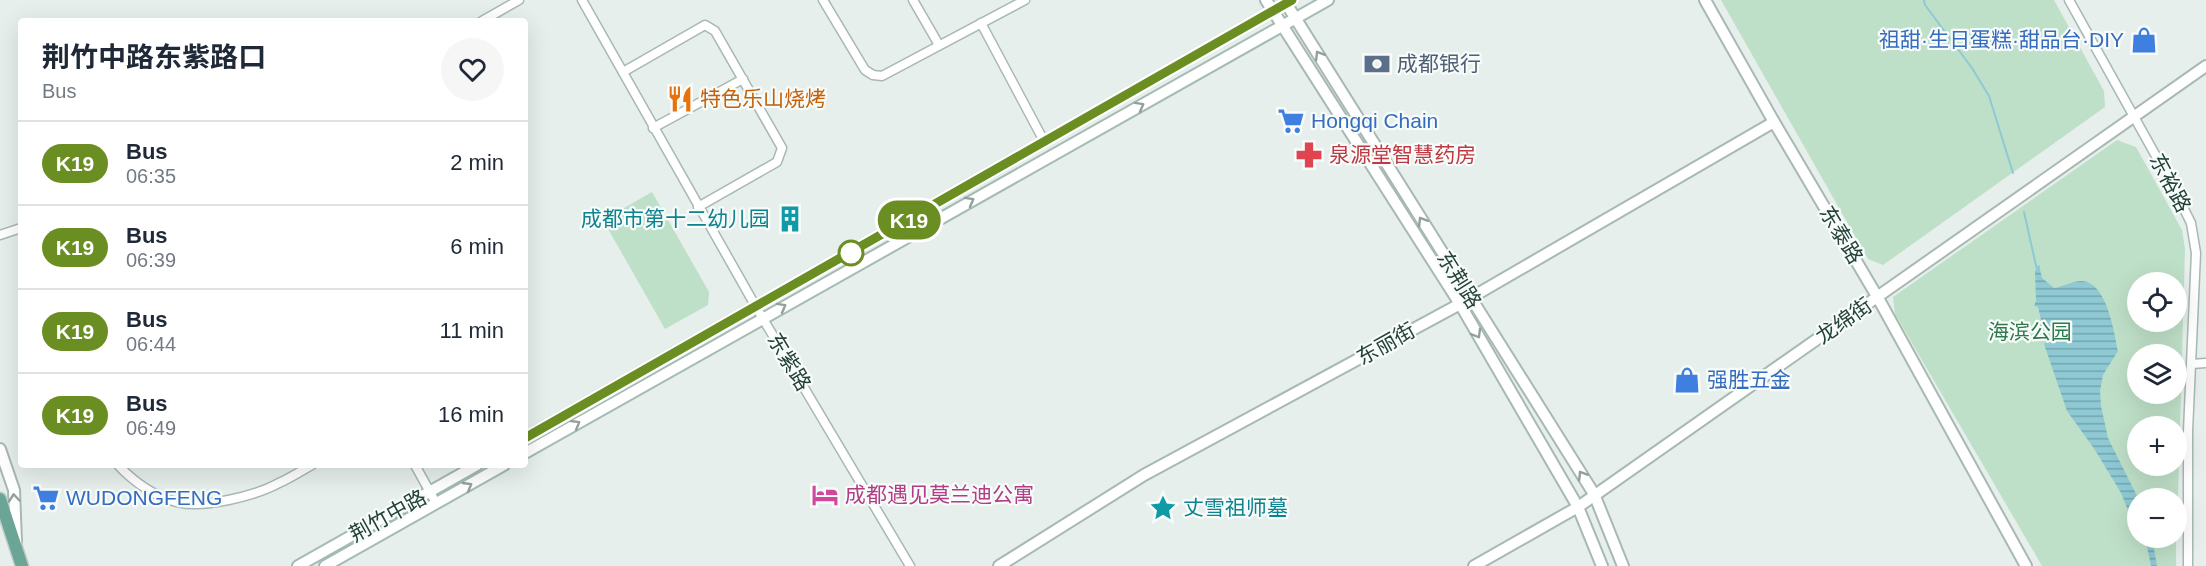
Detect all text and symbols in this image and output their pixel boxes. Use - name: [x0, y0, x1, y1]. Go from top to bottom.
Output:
- shop icon: 祖甜·生日蛋糕·甜品台·DIY: [2129, 25, 2159, 55]
- place label: 祖甜·生日蛋糕·甜品台·DIY: [1879, 28, 2124, 51]
- button: heart: [441, 38, 504, 101]
- text: 荆竹中路东紫路口: [42, 42, 266, 73]
- bank icon: 成都银行: [1362, 49, 1392, 79]
- one-way arrow: [1315, 51, 1326, 62]
- place label: 成都银行: [1397, 52, 1481, 75]
- text: Bus: [42, 80, 76, 102]
- restaurant icon: 特色乐山烧烤: [665, 84, 695, 114]
- place label: 特色乐山烧烤: [700, 87, 826, 110]
- one-way arrow: [1134, 101, 1144, 113]
- supermarket icon: Hongqi Chain: [1276, 106, 1306, 136]
- place label: Hongqi Chain: [1311, 109, 1438, 132]
- text: Bus: [126, 139, 168, 164]
- pharmacy icon: 泉源堂智慧药房: [1294, 140, 1324, 170]
- place label: 泉源堂智慧药房: [1329, 143, 1476, 166]
- text: 2 min: [450, 150, 504, 175]
- street label: 东裕路: [2145, 150, 2195, 216]
- text: K19: [56, 152, 94, 175]
- text: 06:35: [126, 165, 176, 187]
- one-way arrow: [964, 197, 974, 208]
- line badge: K19: [874, 200, 944, 240]
- street label: 东泰路: [1815, 202, 1868, 268]
- building icon: 成都市第十二幼儿园: [775, 204, 805, 234]
- place label: 成都市第十二幼儿园: [581, 207, 770, 230]
- text: K19: [890, 209, 928, 232]
- one-way arrow: [1417, 217, 1429, 227]
- text: Bus: [126, 223, 168, 248]
- text: 6 min: [450, 234, 504, 259]
- text: K19: [56, 236, 94, 259]
- unlabelled marker: [838, 240, 864, 266]
- street label: 东荆路: [1433, 247, 1486, 313]
- text: 06:39: [126, 249, 176, 271]
- map controls: [2127, 272, 2187, 548]
- button: locate: [2127, 272, 2187, 332]
- street label: 龙绵街: [1811, 293, 1876, 348]
- one-way arrow: [776, 303, 786, 314]
- text: Bus: [126, 307, 168, 332]
- text: 11 min: [440, 318, 504, 343]
- street label: 东丽街: [1353, 318, 1419, 369]
- text: K19: [56, 320, 94, 343]
- park label: 海滨公园: [1988, 320, 2072, 343]
- one-way arrow: [1469, 328, 1481, 338]
- street label: 东紫路: [763, 329, 816, 395]
- text: 06:44: [126, 333, 176, 355]
- button: layers: [2127, 344, 2187, 404]
- shop icon: 强胜五金: [1672, 365, 1702, 395]
- place label: 强胜五金: [1707, 368, 1791, 391]
- text: Bus: [126, 391, 168, 416]
- text: 16 min: [438, 402, 504, 427]
- text: K19: [56, 404, 94, 427]
- button: +: [2127, 416, 2187, 476]
- text: 06:49: [126, 417, 176, 439]
- one-way arrow: [570, 420, 580, 431]
- one-way arrow: [1577, 471, 1589, 481]
- hotel icon: 成都遇见莫兰迪公寓: [810, 480, 840, 510]
- one-way arrow: [461, 481, 472, 493]
- supermarket icon: WUDONGFENG: [31, 483, 61, 513]
- place label: 成都遇见莫兰迪公寓: [845, 483, 1034, 506]
- street label: 荆竹中路: [345, 485, 430, 546]
- place label: WUDONGFENG: [66, 486, 222, 509]
- button: −: [2127, 488, 2187, 548]
- one-way arrow: [8, 493, 21, 502]
- place icon: 丈雪祖师墓: [1148, 493, 1178, 523]
- place label: 丈雪祖师墓: [1183, 496, 1288, 519]

